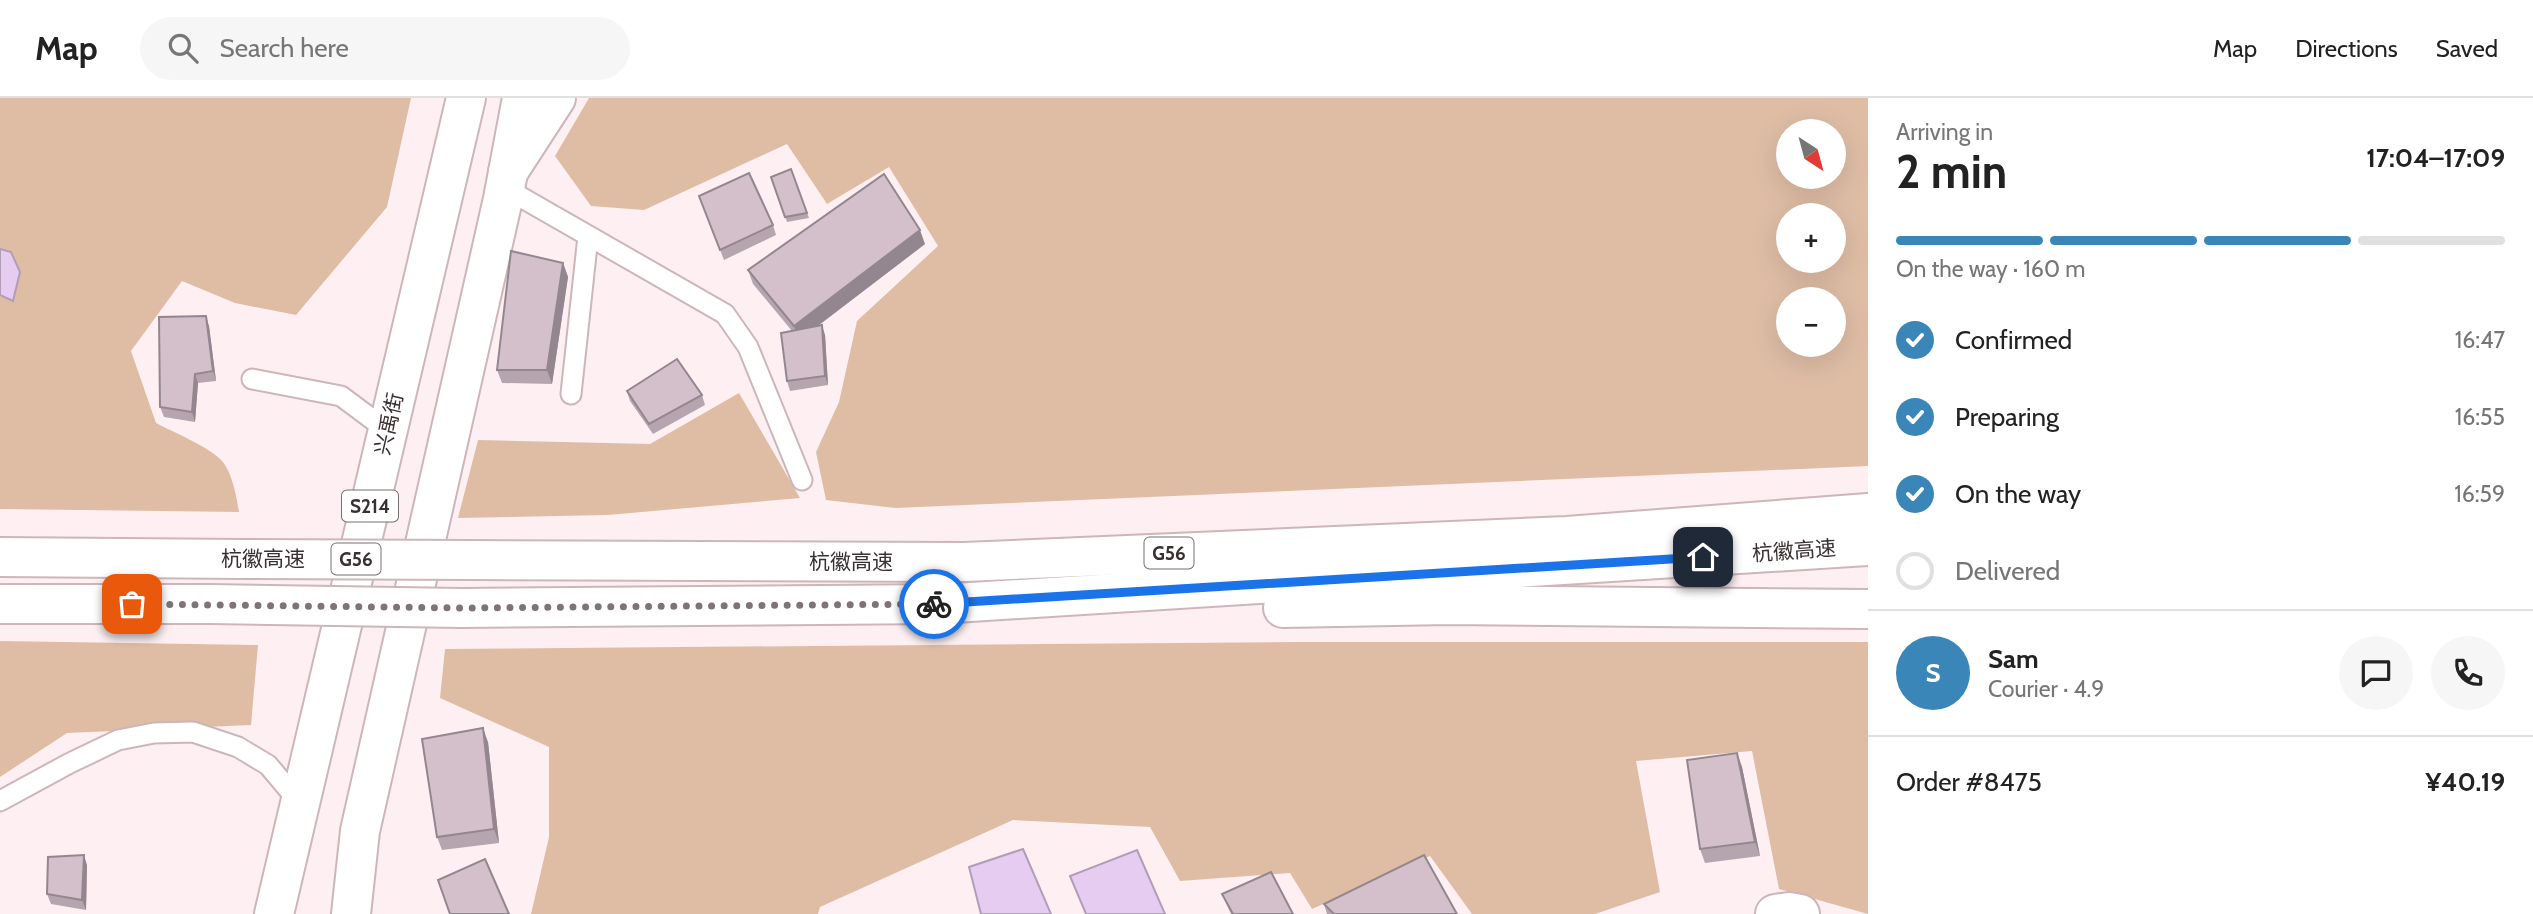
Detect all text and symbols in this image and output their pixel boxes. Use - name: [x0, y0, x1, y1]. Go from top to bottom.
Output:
- search box: [140, 17, 630, 80]
- text: Map: [35, 28, 98, 68]
- icon: search: [164, 29, 202, 67]
- text: Search here: [220, 32, 349, 64]
- text: Map: [2213, 34, 2257, 63]
- text: Directions: [2295, 34, 2398, 63]
- text: Saved: [2436, 34, 2498, 63]
- text: Arriving in: [1896, 118, 1993, 146]
- north arrow: [1776, 119, 1846, 189]
- map controls: [1776, 119, 1846, 357]
- text: 17:04–17:09: [2366, 142, 2505, 174]
- text: 2 min: [1896, 144, 2007, 200]
- button: +: [1776, 203, 1846, 273]
- text: On the way · 160 m: [1896, 255, 2085, 283]
- button: −: [1776, 287, 1846, 357]
- icon: check: [1896, 321, 1934, 359]
- text: Confirmed: [1955, 324, 2072, 356]
- text: 16:47: [2455, 326, 2505, 354]
- street label: 兴禹街: [369, 390, 408, 457]
- icon: check: [1896, 398, 1934, 436]
- text: Preparing: [1955, 401, 2059, 433]
- text: 16:55: [2455, 403, 2505, 431]
- icon: check: [1896, 475, 1934, 513]
- text: On the way: [1955, 478, 2081, 510]
- text: 16:59: [2454, 480, 2505, 508]
- road number: S214: [342, 490, 398, 522]
- pin: [1673, 527, 1733, 587]
- street label: 杭徽高速: [1751, 535, 1837, 566]
- road number: G56: [1144, 538, 1194, 568]
- icon: home: [1684, 538, 1722, 576]
- road number: G56: [332, 544, 380, 574]
- street label: 杭徽高速: [221, 546, 305, 571]
- street label: 杭徽高速: [809, 549, 893, 574]
- text: Delivered: [1955, 555, 2060, 587]
- courier: [899, 569, 969, 639]
- pin: [102, 574, 162, 634]
- icon: bag: [113, 585, 151, 623]
- icon: bike: [915, 585, 953, 623]
- button: chat: [2339, 636, 2413, 710]
- button: phone: [2431, 636, 2505, 710]
- text: Sam: [1988, 643, 2039, 675]
- text: S: [1925, 657, 1941, 689]
- text: Courier · 4.9: [1988, 675, 2104, 703]
- text: Order #8475: [1896, 766, 2042, 798]
- text: ¥40.19: [2426, 766, 2505, 798]

